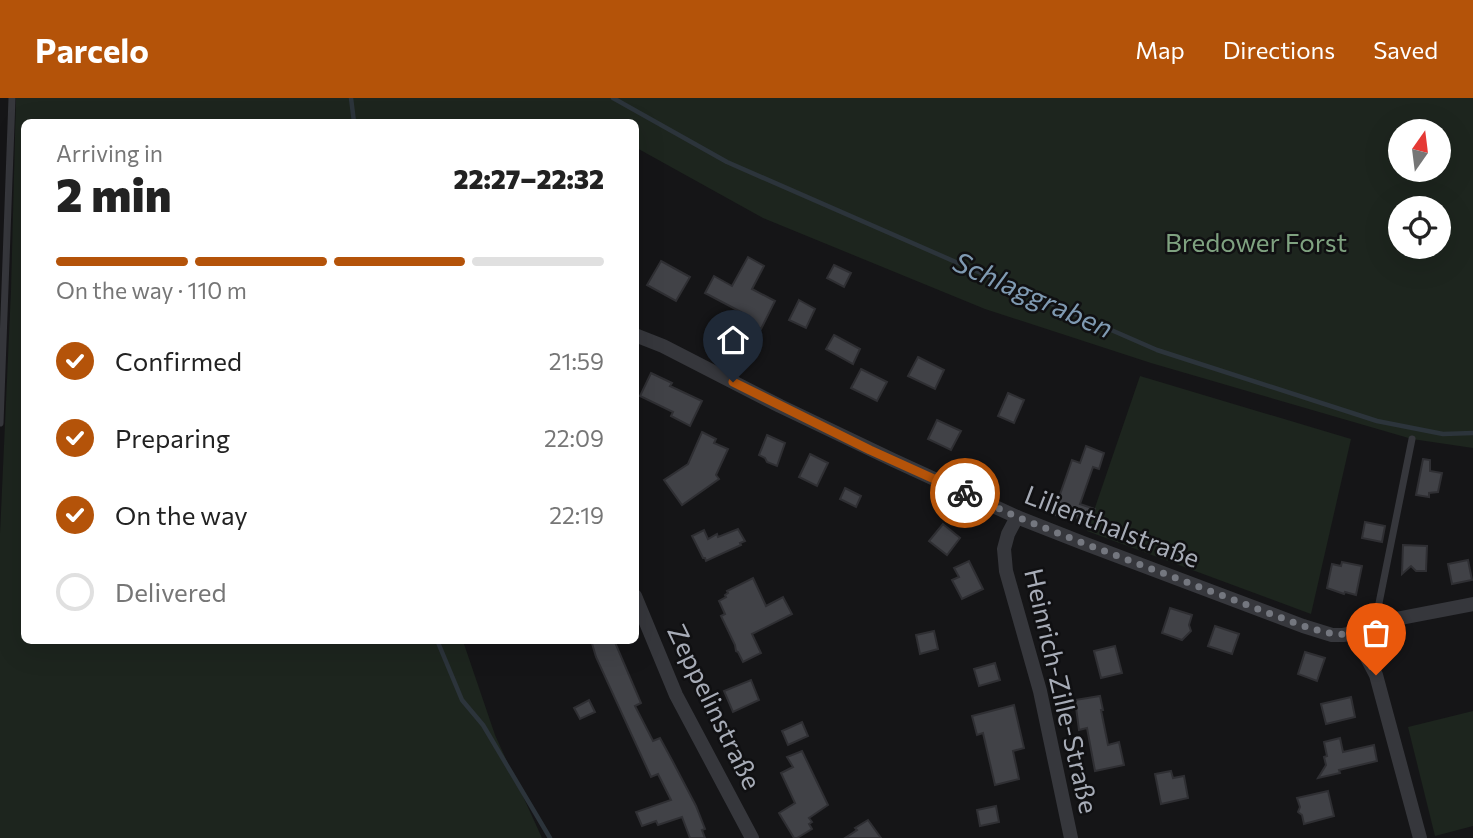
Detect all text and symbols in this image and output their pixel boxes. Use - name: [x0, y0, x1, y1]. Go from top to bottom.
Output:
- text: Parcelo: [35, 29, 149, 70]
- text: Map: [1135, 35, 1185, 64]
- text: Directions: [1223, 35, 1335, 64]
- text: Saved: [1373, 35, 1438, 64]
- north arrow: [1388, 119, 1451, 182]
- map controls: [1388, 119, 1451, 259]
- text: Arriving in: [56, 139, 163, 167]
- text: 22:27–22:32: [454, 163, 604, 194]
- text: 2 min: [56, 165, 172, 221]
- button: locate: [1388, 196, 1451, 259]
- park label: Bredower Forst: [1165, 226, 1347, 257]
- water label: Schlaggraben: [948, 244, 1119, 344]
- text: On the way · 110 m: [56, 276, 247, 304]
- pin: [703, 310, 763, 382]
- icon: home: [714, 321, 752, 359]
- icon: check: [56, 342, 94, 380]
- text: Confirmed: [115, 345, 242, 376]
- text: 21:59: [549, 347, 604, 375]
- icon: check: [56, 419, 94, 457]
- text: Preparing: [115, 422, 230, 453]
- text: 22:09: [544, 424, 604, 452]
- courier: [930, 458, 1000, 528]
- icon: bike: [946, 474, 984, 512]
- street label: Lilienthalstraße: [1021, 478, 1204, 573]
- icon: check: [56, 496, 94, 534]
- text: On the way: [115, 499, 248, 530]
- text: 22:19: [549, 501, 604, 529]
- street label: Heinrich-Zille-Straße: [1019, 565, 1106, 816]
- text: Delivered: [115, 576, 226, 607]
- pin: [1346, 603, 1406, 675]
- icon: bag: [1357, 614, 1395, 652]
- street label: Zeppelinstraße: [662, 619, 769, 794]

